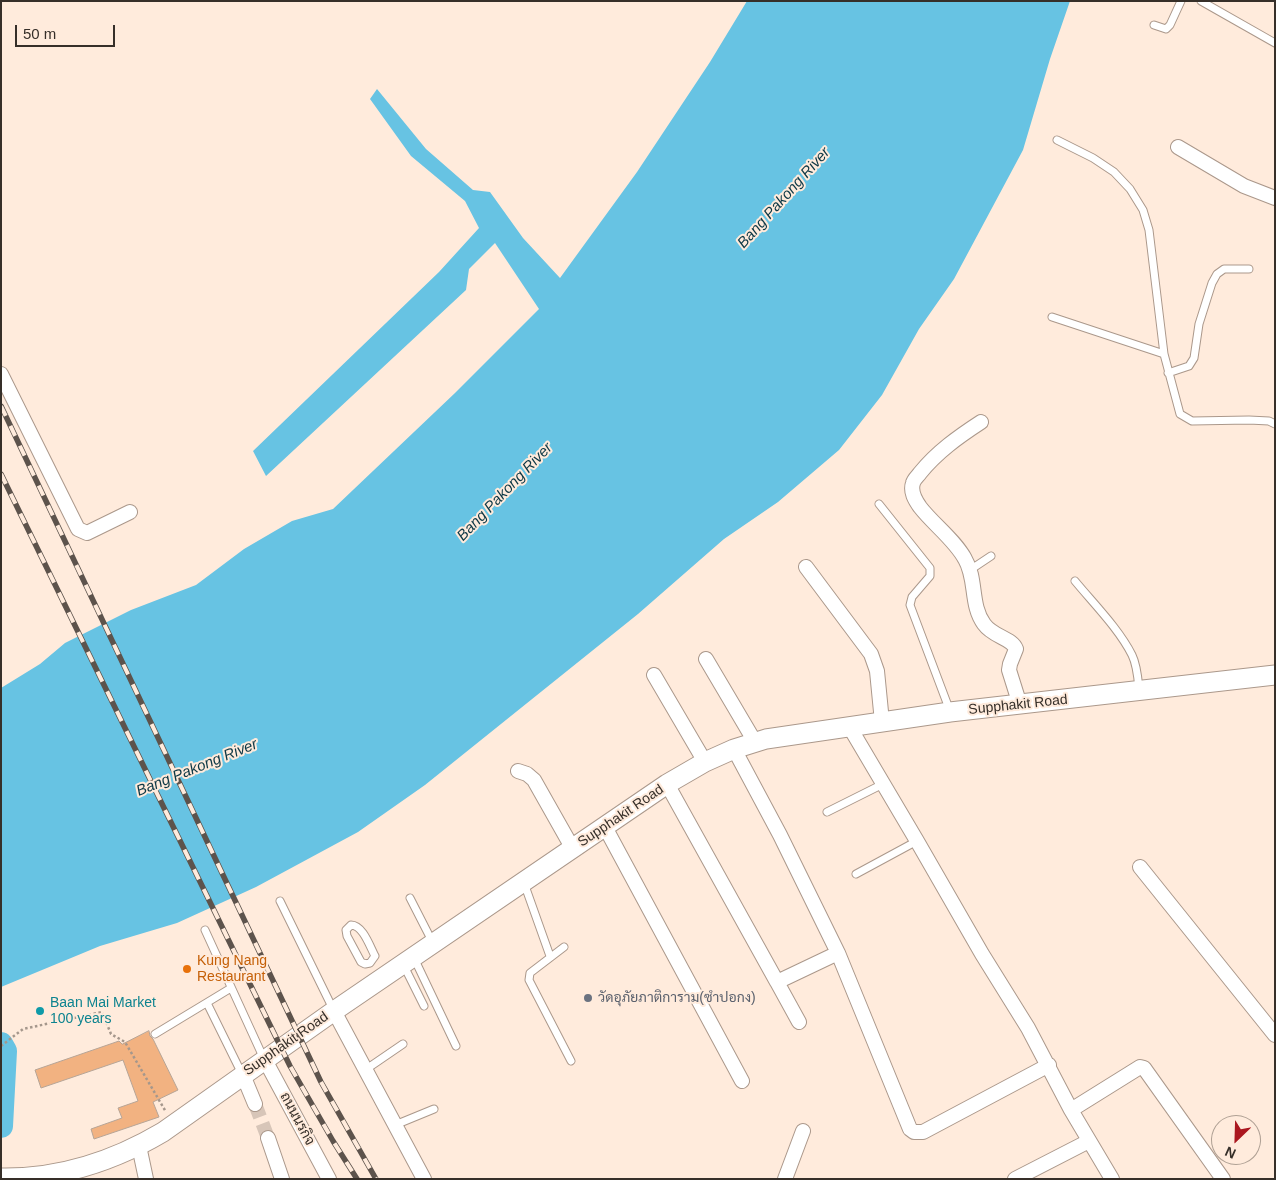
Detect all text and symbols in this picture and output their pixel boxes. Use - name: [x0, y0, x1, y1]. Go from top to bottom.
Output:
- scale bar: [18, 15, 118, 47]
- text: 50 m: [23, 25, 56, 42]
- water label: Bang Pakong River: [734, 144, 834, 252]
- water label: Bang Pakong River: [454, 439, 556, 545]
- street label: Supphakit Road: [968, 691, 1068, 719]
- water label: Bang Pakong River: [134, 735, 260, 801]
- street label: Supphakit Road: [575, 781, 667, 851]
- place label: Kung Nang Restaurant: [197, 953, 267, 986]
- marker: Kung Nang Restaurant: [181, 963, 193, 975]
- place label: วัดอุภัยภาติการาม(ซำปอกง): [598, 990, 756, 1006]
- marker: วัดอุภัยภาติการาม(ซำปอกง): [582, 992, 594, 1004]
- place label: Baan Mai Market 100 years: [50, 995, 156, 1028]
- marker: Baan Mai Market 100 years: [34, 1005, 46, 1017]
- street label: Supphakit Road: [240, 1009, 332, 1079]
- street label: ถนนนรกิจ: [276, 1090, 318, 1148]
- north arrow: [1211, 1115, 1261, 1165]
- text: N: [1222, 1143, 1238, 1162]

